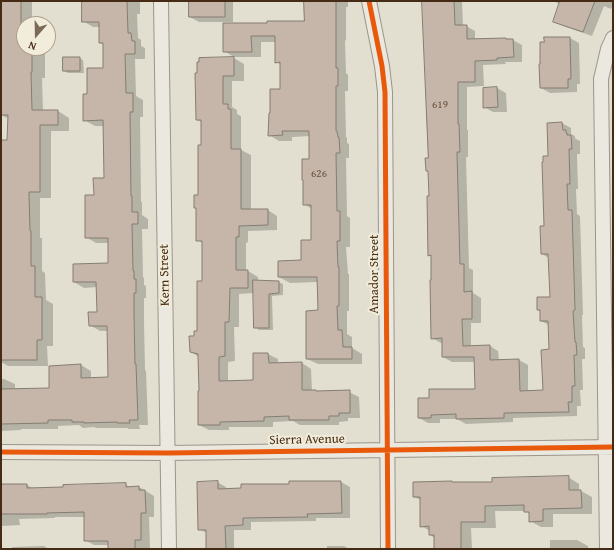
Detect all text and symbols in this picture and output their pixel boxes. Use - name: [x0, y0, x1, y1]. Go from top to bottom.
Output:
- north arrow: [16, 16, 56, 56]
- text: N: [26, 38, 38, 55]
- house number: 619: [432, 98, 448, 112]
- house number: 626: [311, 167, 327, 181]
- street label: Amador Street: [367, 234, 383, 314]
- street label: Kern Street: [157, 244, 173, 306]
- street label: Sierra Avenue: [269, 432, 345, 448]

